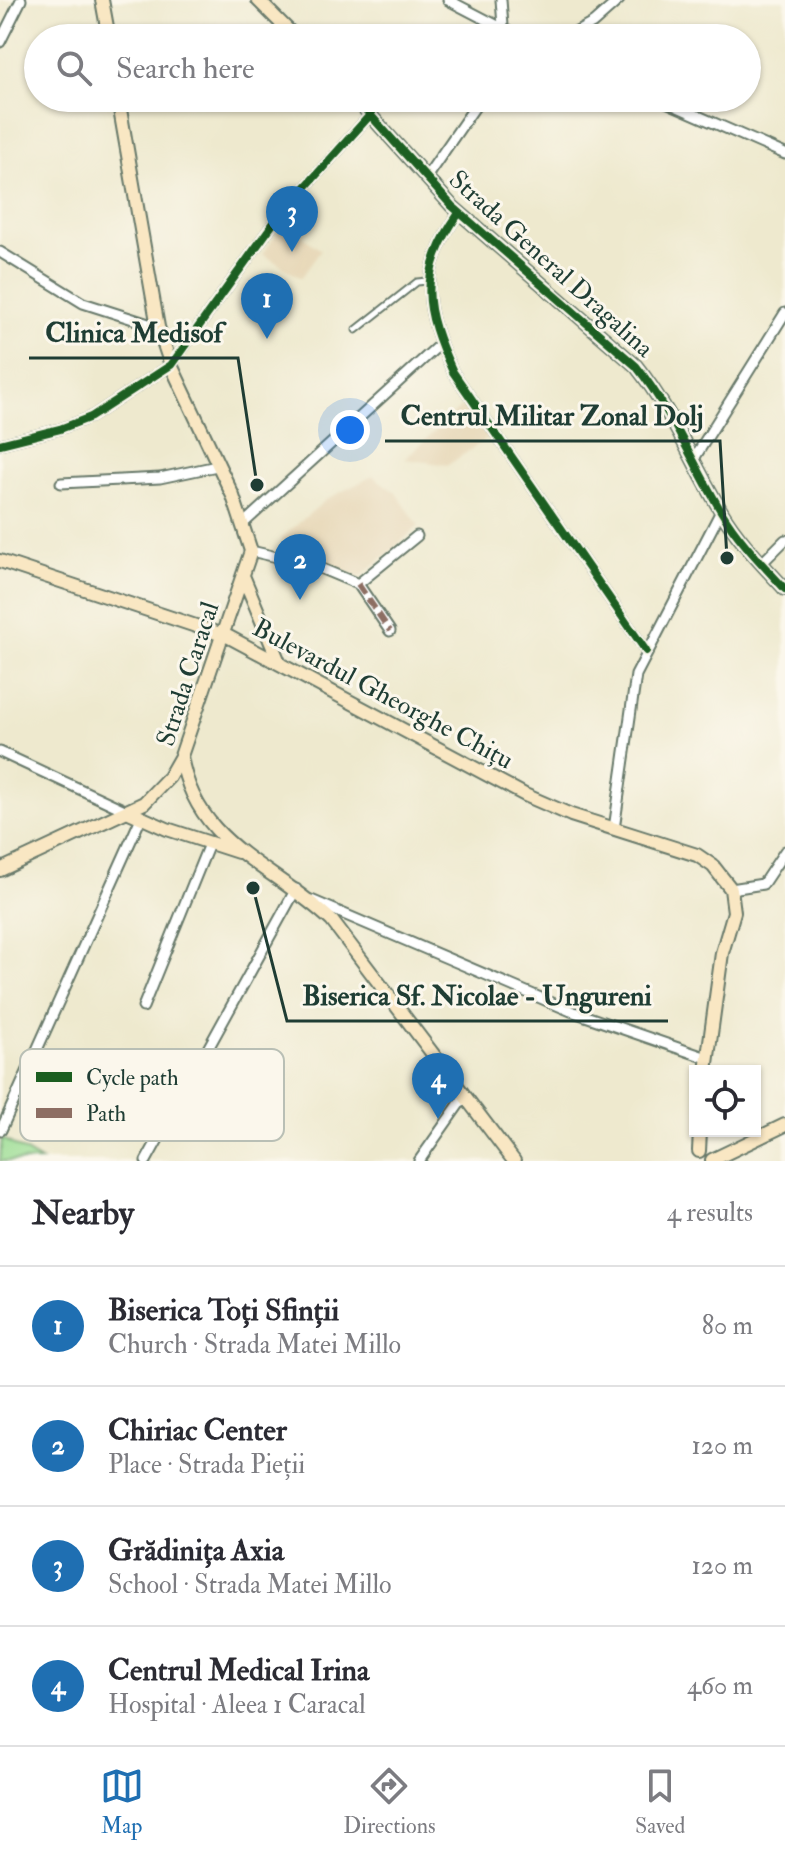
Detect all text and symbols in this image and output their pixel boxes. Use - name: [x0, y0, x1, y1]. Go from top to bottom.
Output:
- search box: [24, 24, 761, 112]
- icon: search: [52, 46, 96, 90]
- text: Search here: [116, 50, 255, 87]
- street label: Strada General Dragalina: [442, 164, 660, 365]
- pin: 3: [266, 186, 318, 252]
- pin: 1: [241, 273, 293, 339]
- callout: Clinica Medisof: [29, 306, 238, 358]
- text: Clinica Medisof: [45, 316, 228, 351]
- callout: Centrul Militar Zonal Dolj: [385, 389, 720, 441]
- text: Centrul Militar Zonal Dolj: [401, 399, 703, 434]
- your location: [330, 410, 370, 450]
- pin: 2: [274, 534, 326, 600]
- street label: Strada Caracal: [150, 597, 227, 750]
- street label: Bulevardul Gheorghe Chițu: [247, 612, 519, 776]
- callout: Biserica Sf. Nicolae - Ungureni: [287, 969, 668, 1021]
- text: Biserica Sf. Nicolae - Ungureni: [302, 979, 652, 1014]
- legend: [20, 1049, 284, 1141]
- pin: 4: [412, 1053, 464, 1119]
- text: Cycle path: [86, 1064, 179, 1093]
- map controls: [689, 1065, 761, 1137]
- button: locate: [689, 1065, 761, 1137]
- text: Path: [86, 1100, 127, 1128]
- text: Nearby: [32, 1192, 134, 1235]
- text: 4 results: [667, 1197, 753, 1229]
- text: Biserica Toți Sfinții: [108, 1292, 339, 1329]
- text: 1: [53, 1310, 63, 1342]
- text: 80 m: [702, 1310, 753, 1342]
- text: Church · Strada Matei Millo: [108, 1329, 401, 1361]
- text: Chiriac Center: [108, 1412, 287, 1449]
- text: 2: [51, 1430, 65, 1462]
- text: 120 m: [692, 1430, 753, 1462]
- text: Place · Strada Pieții: [108, 1449, 305, 1481]
- text: Grădinița Axia: [108, 1532, 284, 1569]
- text: 3: [53, 1550, 63, 1582]
- text: 120 m: [692, 1550, 753, 1582]
- text: School · Strada Matei Millo: [108, 1569, 392, 1601]
- text: Centrul Medical Irina: [108, 1652, 369, 1689]
- text: 4: [51, 1670, 65, 1702]
- text: 460 m: [687, 1670, 753, 1702]
- text: Hospital · Aleea 1 Caracal: [108, 1689, 366, 1721]
- tab: Map: [100, 1764, 144, 1840]
- tab: Directions: [343, 1764, 436, 1840]
- tab: Saved: [635, 1764, 685, 1840]

